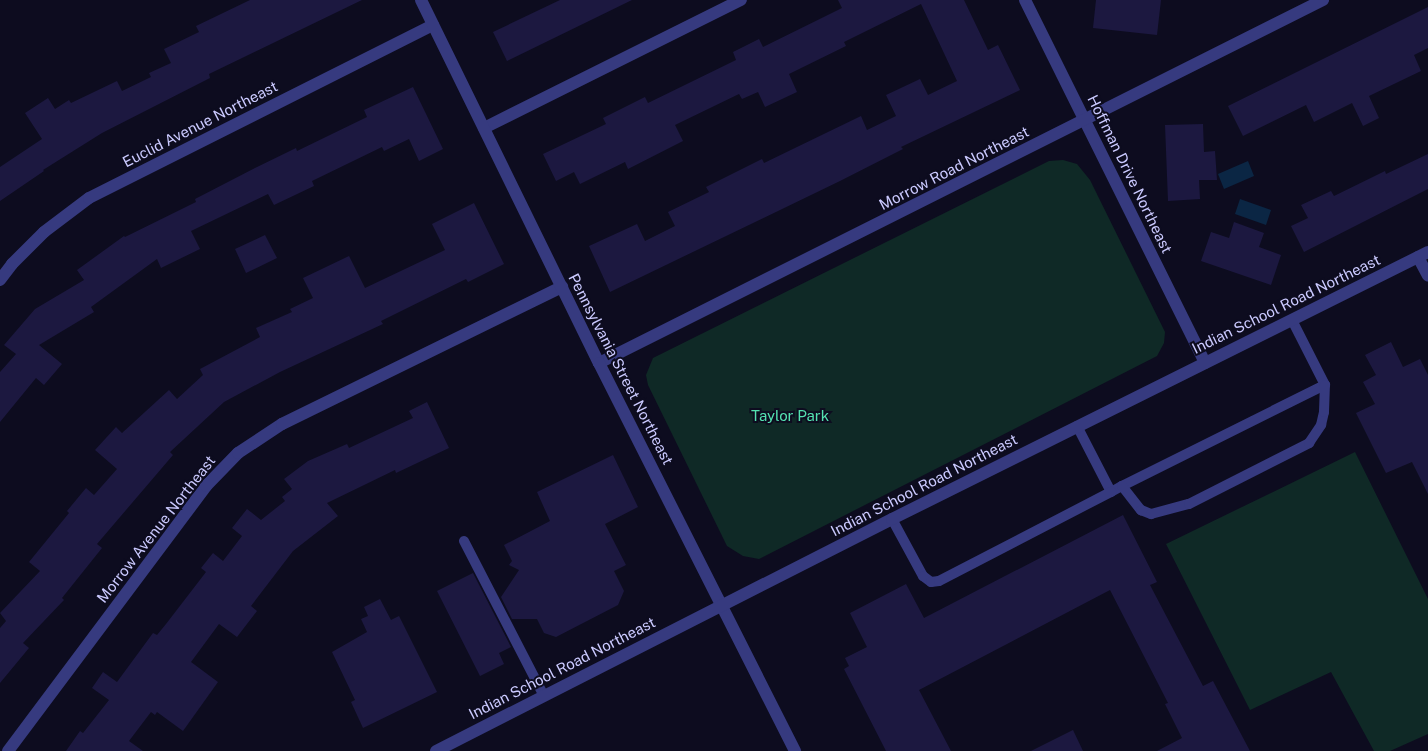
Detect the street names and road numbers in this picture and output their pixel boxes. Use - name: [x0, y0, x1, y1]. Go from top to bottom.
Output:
- street label: Euclid Avenue Northeast: [119, 77, 281, 171]
- street label: Hoffman Drive Northeast: [1084, 92, 1176, 256]
- street label: Morrow Road Northeast: [876, 122, 1032, 214]
- street label: Indian School Road Northeast: [1189, 251, 1383, 357]
- street label: Pennsylvania Street Northeast: [565, 270, 677, 468]
- street label: Indian School Road Northeast: [828, 430, 1020, 540]
- street label: Morrow Avenue Northeast: [93, 452, 219, 606]
- street label: Indian School Road Northeast: [466, 613, 658, 723]

